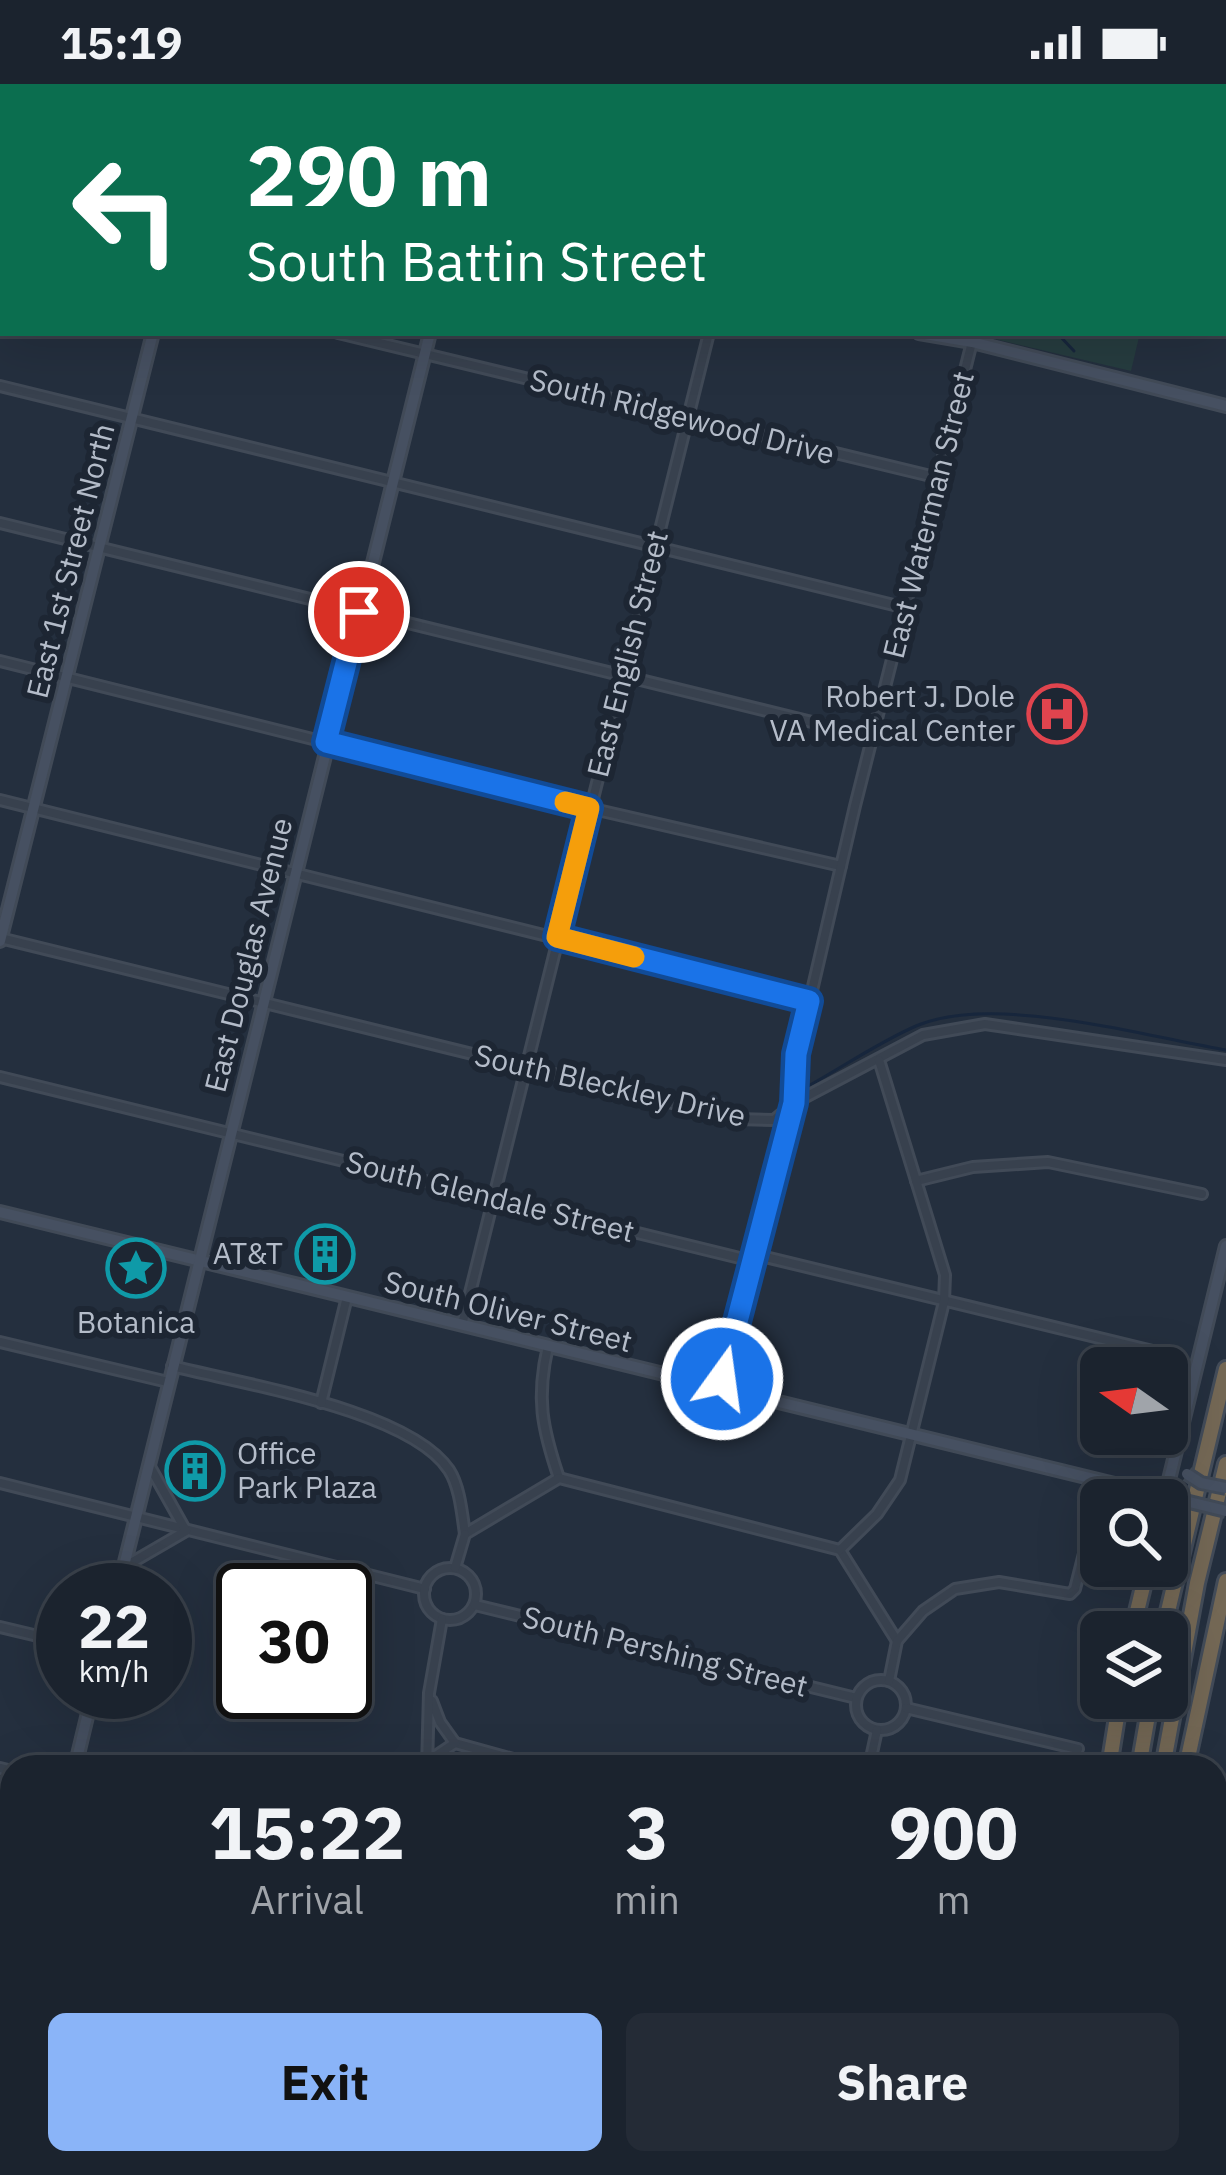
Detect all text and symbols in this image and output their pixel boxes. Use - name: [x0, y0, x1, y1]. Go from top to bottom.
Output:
- text: 15:19: [60, 13, 183, 71]
- text: 290 m: [246, 120, 492, 229]
- icon: left: [48, 132, 204, 288]
- text: South Battin Street: [246, 226, 707, 296]
- street label: South Ridgewood Drive: [526, 359, 839, 472]
- street label: East Waterman Street: [873, 367, 982, 662]
- street label: East 1st Street North: [17, 419, 123, 702]
- street label: East English Street: [577, 526, 676, 781]
- pin: [308, 561, 410, 663]
- icon: arrive: [326, 579, 392, 645]
- place label: Robert J. Dole VA Medical Center: [770, 676, 1015, 749]
- hospital icon: Robert J. Dole VA Medical Center: [1026, 683, 1088, 745]
- street label: East Douglas Avenue: [195, 813, 301, 1096]
- street label: South Bleckley Drive: [471, 1034, 750, 1135]
- street label: South Glendale Street: [342, 1141, 639, 1250]
- building icon: AT&T: [294, 1223, 356, 1285]
- place label: AT&T: [213, 1233, 283, 1272]
- place icon: Botanica: [105, 1237, 167, 1299]
- street label: South Oliver Street: [380, 1261, 636, 1360]
- place label: Botanica: [77, 1302, 195, 1341]
- position arrow: [659, 1316, 785, 1442]
- north arrow: [1080, 1347, 1188, 1455]
- map controls: [1080, 1347, 1188, 1719]
- place label: Office Park Plaza: [237, 1433, 377, 1506]
- building icon: Office Park Plaza: [164, 1440, 226, 1502]
- button: search: [1080, 1479, 1188, 1587]
- speed limit sign: 30: [216, 1563, 372, 1719]
- text: 22: [78, 1586, 150, 1665]
- street label: South Pershing Street: [519, 1596, 812, 1705]
- button: layers: [1080, 1611, 1188, 1719]
- text: km/h: [79, 1651, 149, 1690]
- text: 15:22: [209, 1785, 405, 1879]
- text: 3: [625, 1785, 669, 1879]
- text: 900: [889, 1785, 1018, 1879]
- text: Arrival: [250, 1874, 364, 1925]
- text: min: [614, 1874, 680, 1925]
- text: m: [936, 1874, 971, 1925]
- button: Exit: [48, 2013, 602, 2151]
- button: Share: [626, 2013, 1179, 2151]

